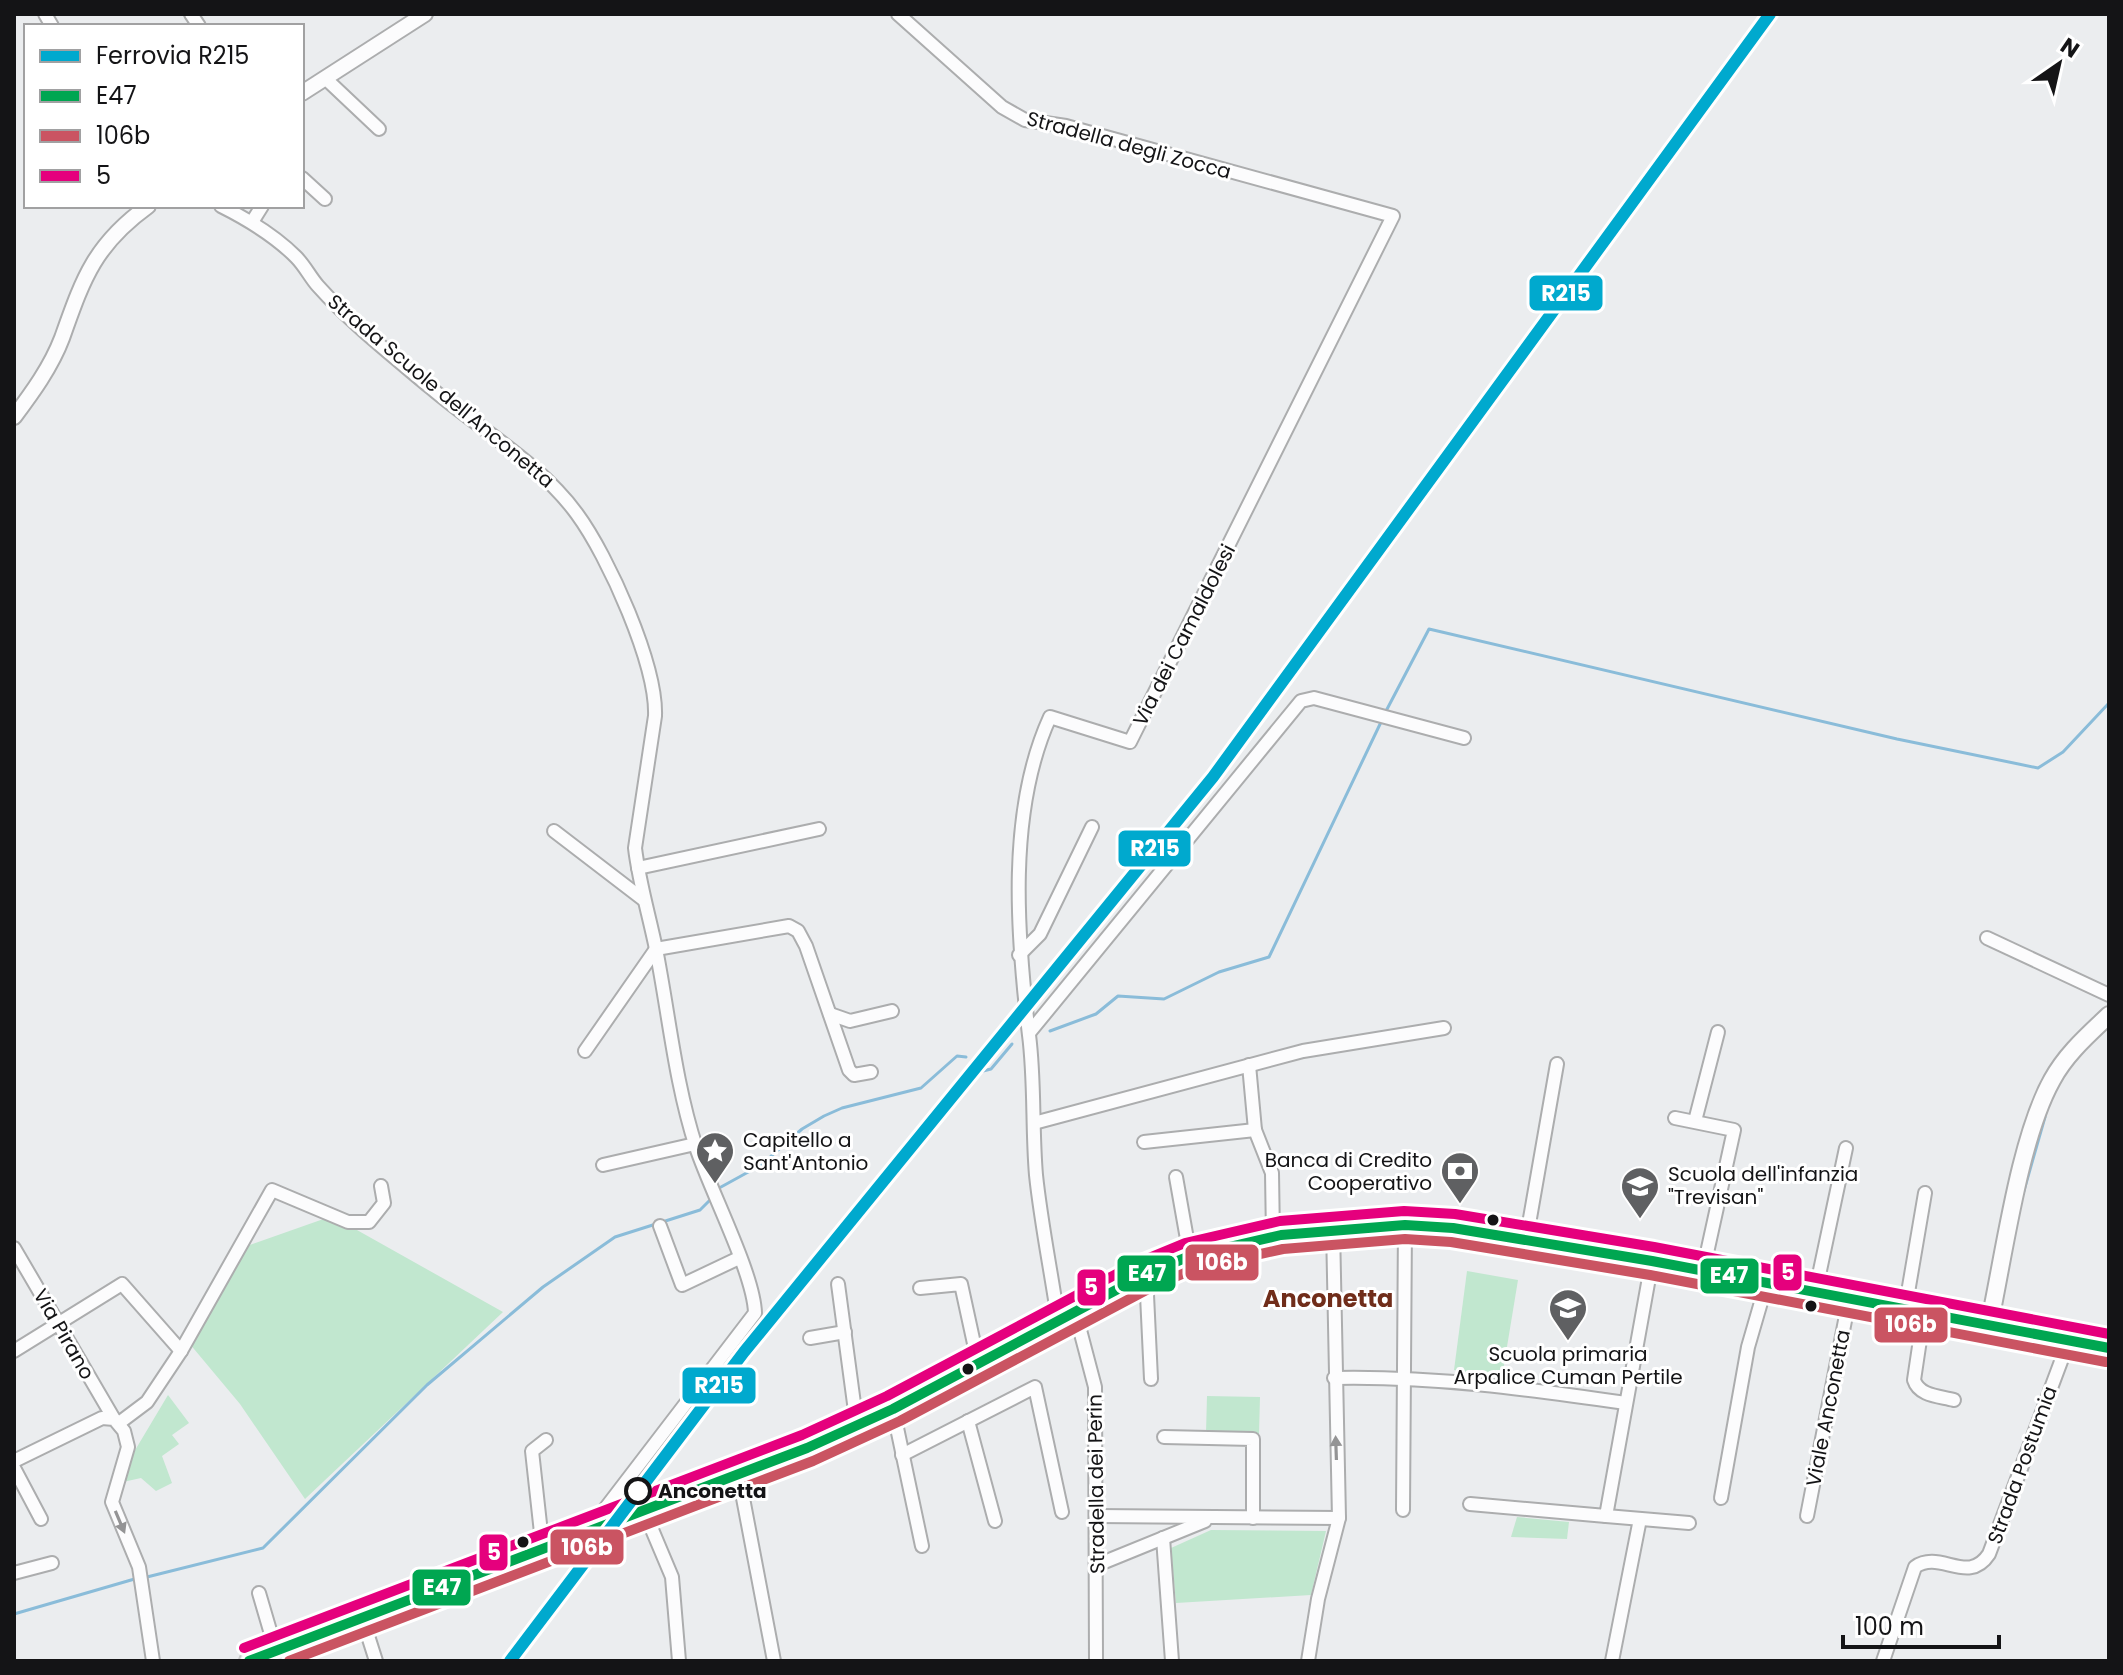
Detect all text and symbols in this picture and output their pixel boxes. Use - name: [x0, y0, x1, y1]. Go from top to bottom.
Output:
- legend: [24, 24, 304, 208]
- north arrow: [2019, 24, 2099, 104]
- text: N: [2054, 30, 2085, 65]
- text: Ferrovia R215: [96, 39, 249, 72]
- text: E47: [96, 79, 137, 112]
- street label: Stradella degli Zocca: [1024, 104, 1234, 186]
- text: 106b: [96, 119, 150, 152]
- text: 5: [96, 159, 111, 192]
- line badge: R215: [1528, 274, 1604, 312]
- text: R215: [1541, 278, 1591, 309]
- street label: Strada Scuole dell'Anconetta: [322, 288, 560, 494]
- street label: Via dei Camaldolesi: [1126, 539, 1242, 731]
- line badge: R215: [1117, 829, 1192, 868]
- text: R215: [1130, 833, 1180, 864]
- place label: Capitello a Sant'Antonio: [743, 1126, 868, 1177]
- place icon: Capitello a Sant'Antonio: [694, 1130, 736, 1185]
- place label: Banca di Credito Cooperativo: [1265, 1146, 1432, 1197]
- bank icon: Banca di Credito Cooperativo: [1439, 1150, 1481, 1205]
- place label: Scuola dell'infanzia "Trevisan": [1668, 1160, 1858, 1211]
- school or university icon: Scuola dell'infanzia "Trevisan": [1619, 1165, 1661, 1220]
- unlabelled marker: [1485, 1212, 1501, 1228]
- line badge: 106b: [1184, 1243, 1260, 1282]
- text: 106b: [1196, 1247, 1248, 1278]
- line badge: 5: [1772, 1253, 1803, 1292]
- line badge: E47: [1116, 1254, 1177, 1293]
- line badge: E47: [1699, 1257, 1760, 1295]
- text: 5: [1781, 1257, 1795, 1288]
- text: E47: [1128, 1258, 1167, 1289]
- text: E47: [1710, 1260, 1749, 1291]
- line badge: 5: [1076, 1268, 1107, 1307]
- text: 5: [1084, 1272, 1098, 1303]
- district label: Anconetta: [1263, 1282, 1393, 1315]
- street label: Via Pirano: [27, 1284, 101, 1384]
- school or university icon: Scuola primaria Arpalice Cuman Pertile: [1547, 1287, 1589, 1342]
- unlabelled marker: [1803, 1298, 1819, 1314]
- line badge: 106b: [1873, 1306, 1949, 1344]
- text: 106b: [1885, 1309, 1937, 1340]
- street label: Viale Anconetta: [1799, 1327, 1857, 1489]
- place label: Scuola primaria Arpalice Cuman Pertile: [1453, 1340, 1683, 1391]
- unlabelled marker: [960, 1361, 976, 1377]
- line badge: R215: [681, 1366, 757, 1405]
- text: R215: [694, 1370, 744, 1401]
- street label: Strada Postumia: [1980, 1382, 2064, 1548]
- street label: Stradella dei Perin: [1080, 1394, 1112, 1574]
- one-way arrow: [1330, 1435, 1343, 1460]
- place label: Anconetta: [658, 1477, 767, 1505]
- marker: Anconetta: [625, 1478, 651, 1504]
- one-way arrow: [114, 1510, 127, 1534]
- line badge: 106b: [549, 1528, 625, 1566]
- text: 106b: [561, 1532, 613, 1563]
- line badge: 5: [478, 1533, 509, 1572]
- unlabelled marker: [515, 1534, 531, 1550]
- text: 5: [487, 1537, 501, 1568]
- line badge: E47: [411, 1568, 472, 1607]
- text: E47: [423, 1572, 462, 1603]
- scale bar: [1843, 1599, 1999, 1649]
- text: 100 m: [1855, 1610, 1924, 1643]

